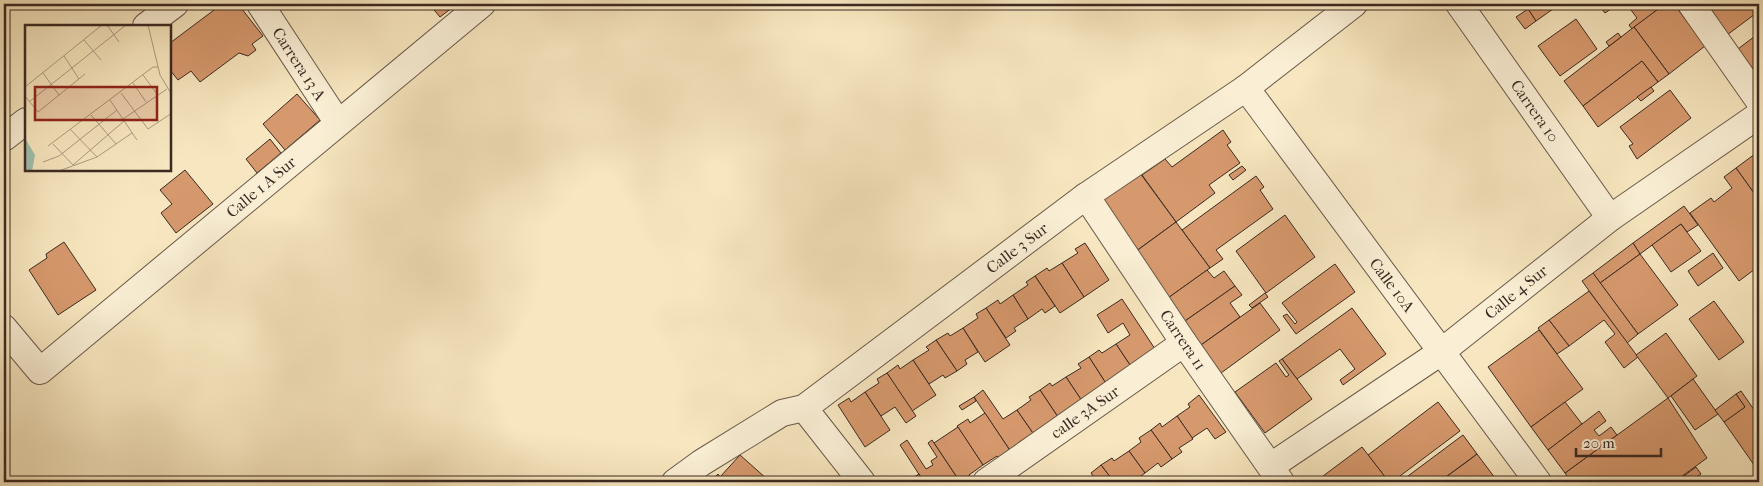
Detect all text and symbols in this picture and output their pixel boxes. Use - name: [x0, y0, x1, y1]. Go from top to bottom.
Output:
- street label: Carrera 13 A: [268, 24, 330, 105]
- inset map: [25, 25, 171, 171]
- street label: Carrera 10: [1507, 76, 1563, 146]
- street label: Calle 1 A Sur: [222, 152, 300, 222]
- street label: Calle 3 Sur: [982, 219, 1052, 277]
- street label: Calle 10A: [1365, 254, 1419, 316]
- street label: Calle 4 Sur: [1481, 261, 1551, 323]
- street label: Carrera 11: [1156, 306, 1210, 374]
- street label: calle 3A Sur: [1047, 381, 1123, 442]
- scale bar: [1576, 426, 1660, 458]
- text: 20 m: [1583, 434, 1615, 452]

